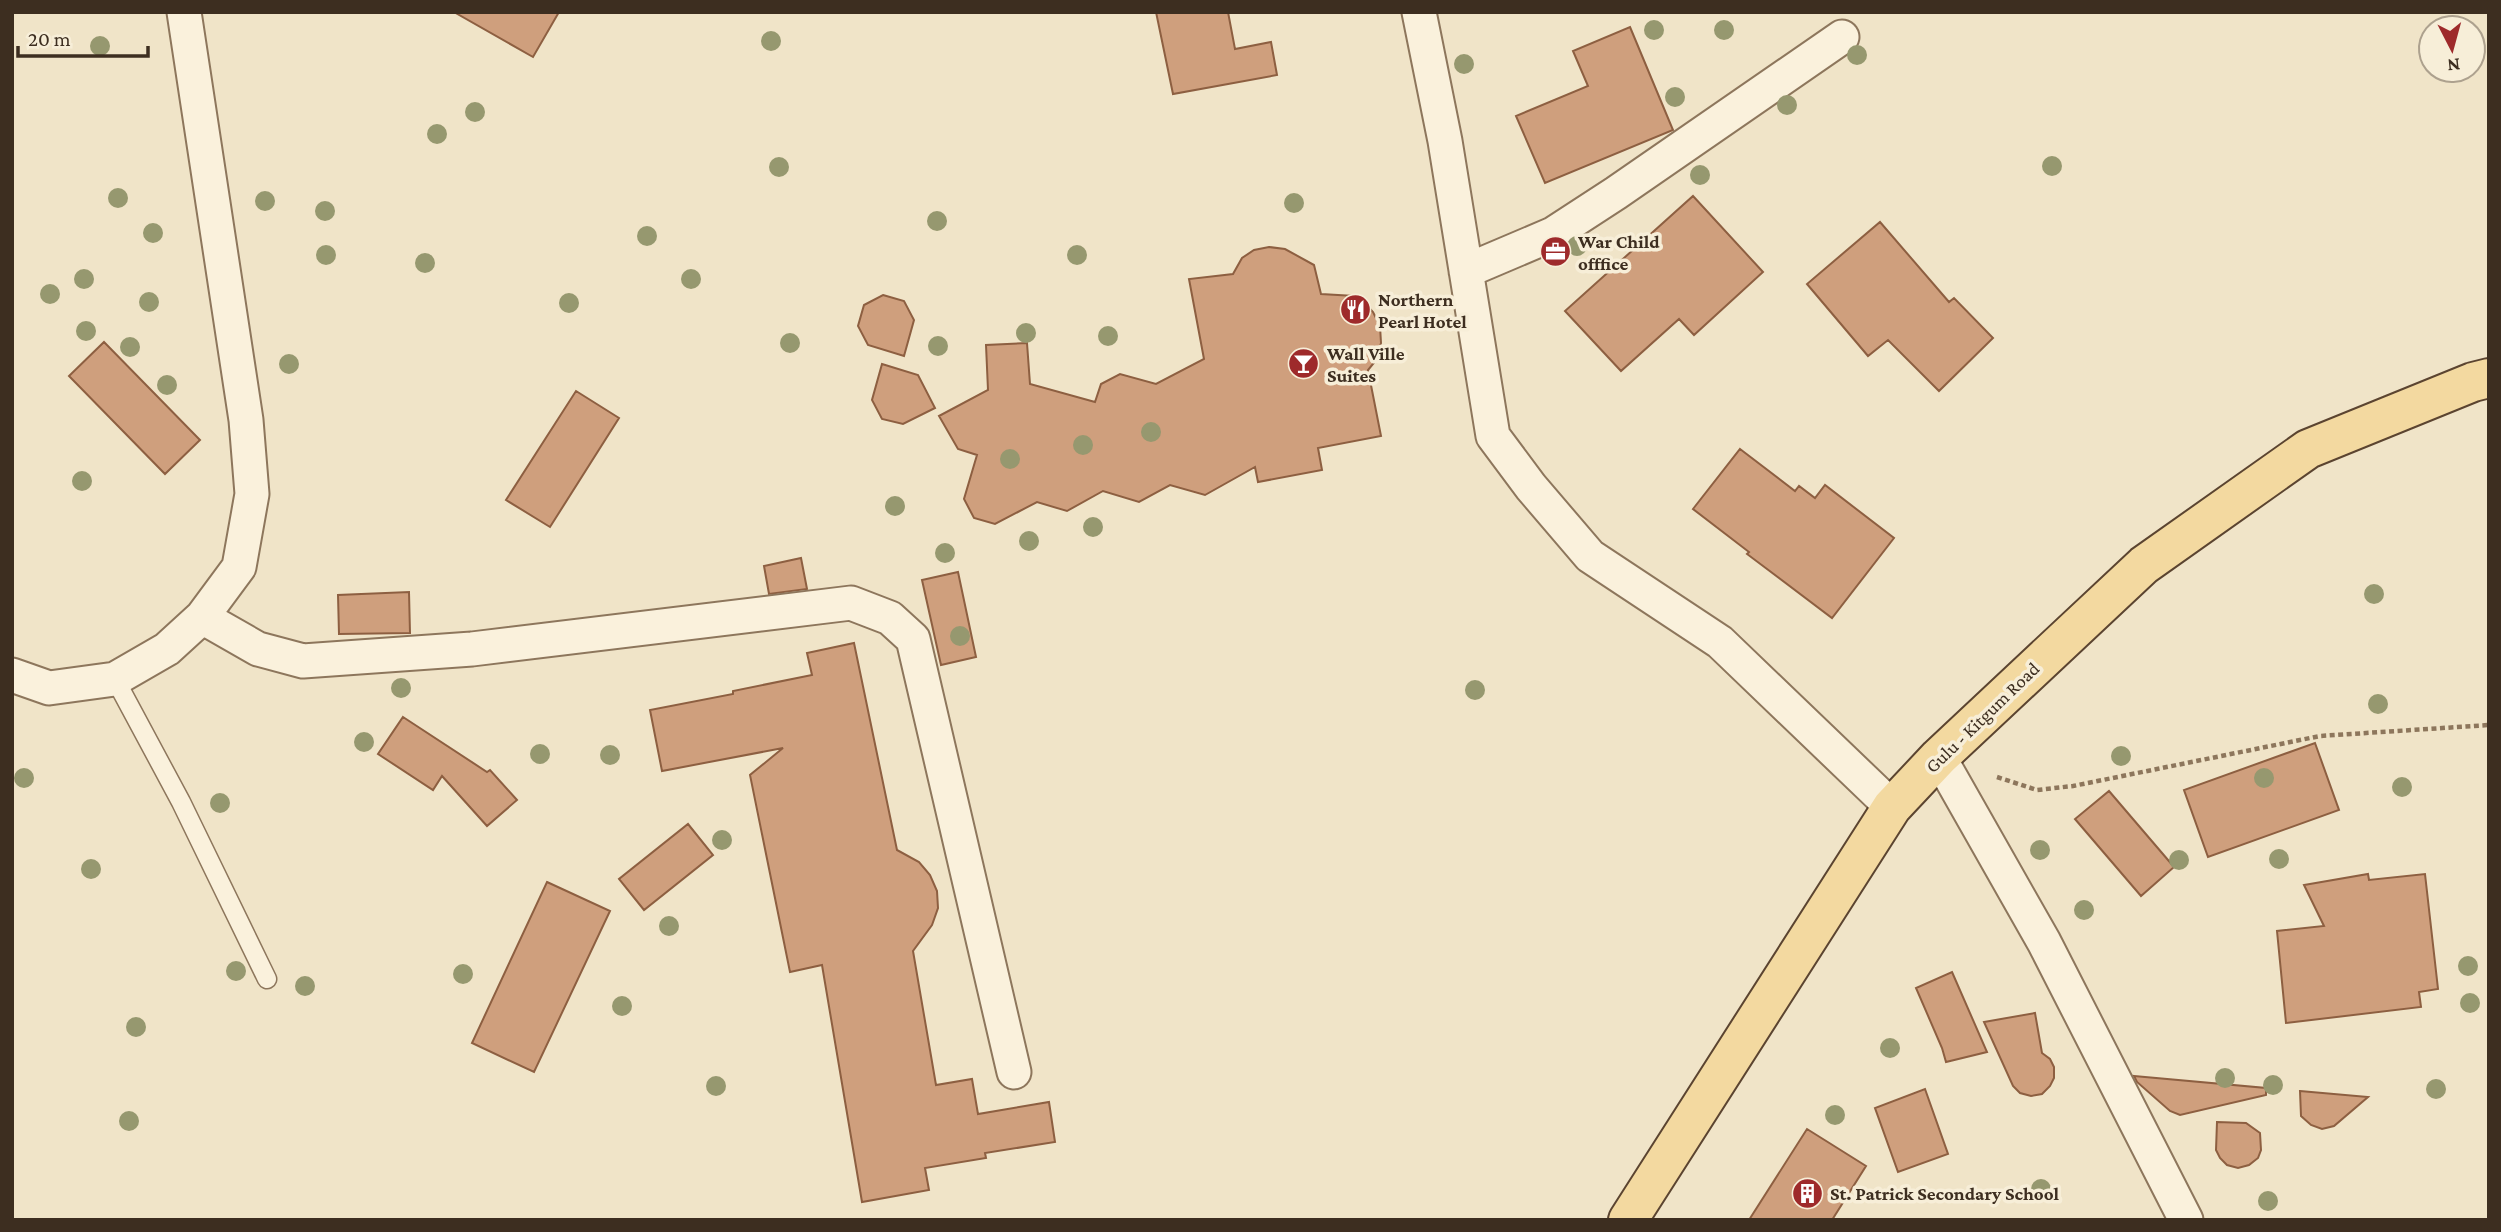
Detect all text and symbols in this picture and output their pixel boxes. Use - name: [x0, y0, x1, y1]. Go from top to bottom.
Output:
- scale bar: [18, 14, 147, 58]
- north arrow: [2417, 14, 2487, 84]
- text: 20 m: [28, 27, 71, 51]
- text: N: [2446, 54, 2461, 77]
- place label: War Child offfice: [1577, 231, 1660, 274]
- office icon: War Child offfice: [1538, 235, 1572, 269]
- place label: Northern Pearl Hotel: [1378, 289, 1467, 332]
- restaurant icon: Northern Pearl Hotel: [1338, 293, 1372, 327]
- place label: Wall Ville Suites: [1326, 343, 1405, 386]
- bar icon: Wall Ville Suites: [1287, 347, 1321, 381]
- street label: Gulu - Kitgum Road: [1921, 658, 2044, 777]
- building icon: St. Patrick Secondary School: [1790, 1176, 1824, 1210]
- place label: St. Patrick Secondary School: [1830, 1183, 2060, 1204]

